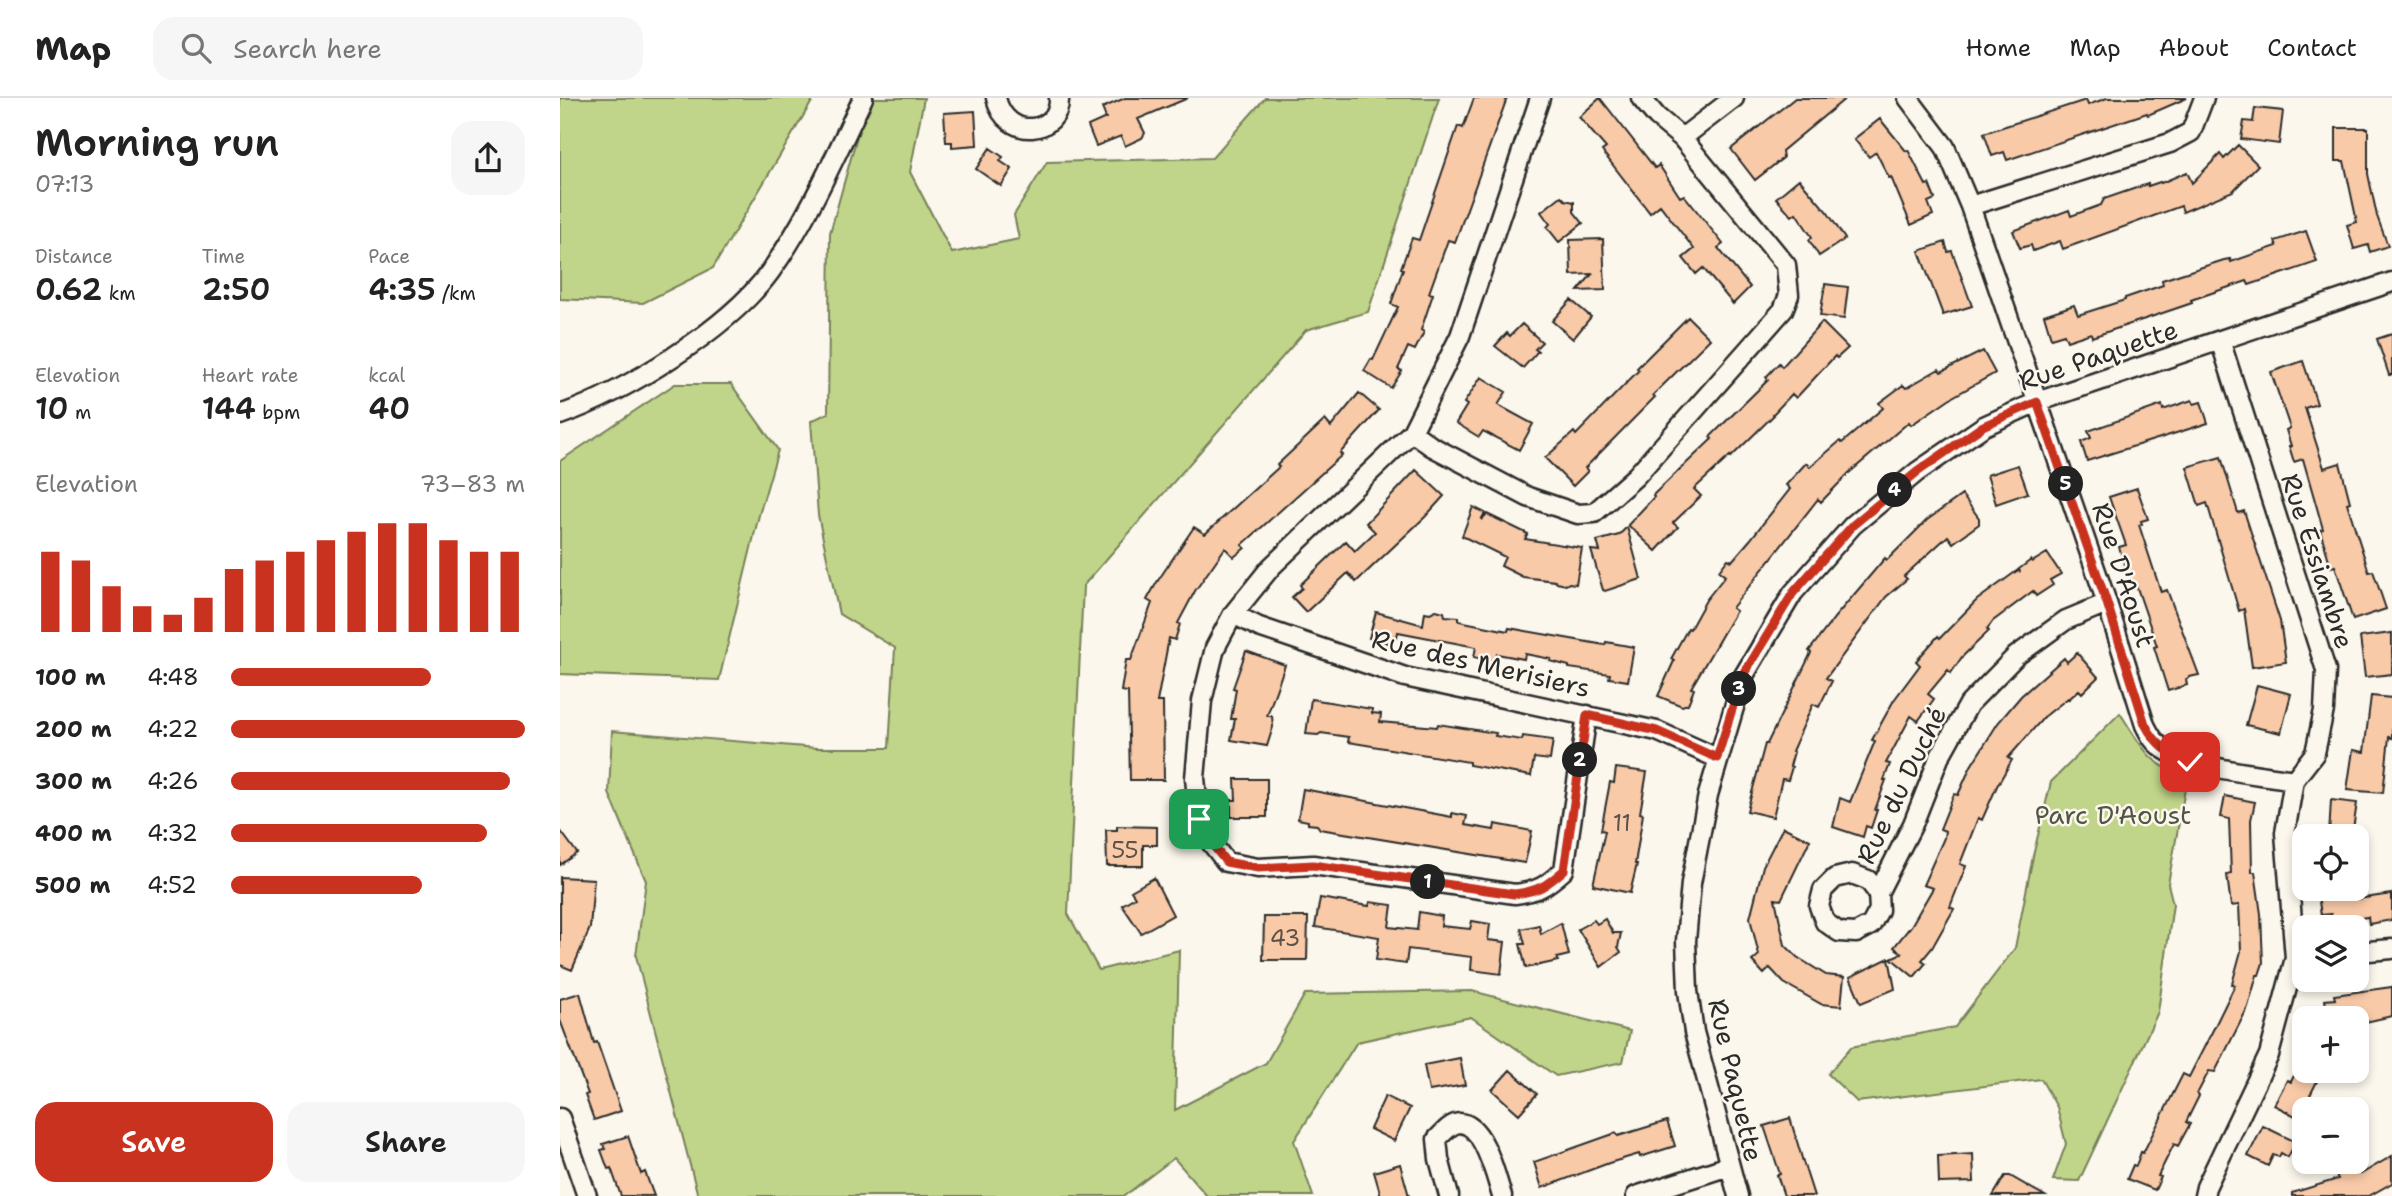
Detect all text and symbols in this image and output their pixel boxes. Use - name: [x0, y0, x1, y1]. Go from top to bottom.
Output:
- search box: [153, 17, 643, 80]
- text: Map: [35, 26, 111, 71]
- icon: search: [177, 29, 215, 67]
- text: Search here: [233, 31, 382, 66]
- text: Home: [1965, 32, 2031, 64]
- text: Map: [2069, 32, 2121, 64]
- text: About: [2159, 32, 2229, 64]
- text: Contact: [2267, 32, 2357, 64]
- text: Morning run: [35, 117, 279, 168]
- button: share: [451, 121, 525, 195]
- text: 07:13: [35, 169, 94, 199]
- text: Distance: [35, 244, 113, 269]
- text: Time: [202, 244, 245, 269]
- text: Pace: [368, 244, 410, 269]
- text: 0.62: [35, 269, 102, 310]
- text: 2:50: [202, 269, 270, 310]
- text: 4:35: [368, 269, 436, 310]
- text: km: [102, 281, 136, 306]
- text: /km: [436, 281, 476, 306]
- street label: Rue Paquette: [2014, 311, 2182, 399]
- text: Elevation: [35, 363, 120, 388]
- text: Heart rate: [202, 363, 298, 388]
- text: kcal: [368, 363, 405, 388]
- text: 10: [35, 388, 68, 429]
- text: 144: [202, 388, 256, 429]
- text: 40: [368, 388, 410, 429]
- text: m: [68, 400, 91, 425]
- text: bpm: [256, 400, 300, 425]
- pin: 5: [2048, 466, 2084, 502]
- text: Elevation: [35, 469, 138, 499]
- text: 73–83 m: [420, 469, 525, 499]
- street label: Rue Essiambre: [2273, 469, 2363, 653]
- text: 5: [2060, 471, 2071, 496]
- pin: 4: [1878, 472, 1912, 508]
- text: 4: [1888, 477, 1901, 502]
- street label: Rue D'Aoust: [2084, 498, 2164, 652]
- street label: Rue des Merisiers: [1368, 621, 1594, 705]
- text: 100 m: [35, 662, 106, 692]
- text: 4:48: [147, 662, 199, 692]
- pin: 3: [1722, 672, 1756, 706]
- text: 3: [1732, 676, 1745, 701]
- street label: Rue du Duché: [1848, 700, 1954, 870]
- text: 200 m: [35, 714, 112, 744]
- text: 4:22: [147, 714, 198, 744]
- pin: [2160, 732, 2220, 792]
- pin: 2: [1562, 742, 1598, 778]
- icon: check: [2171, 743, 2209, 781]
- text: 2: [1573, 747, 1586, 772]
- text: 300 m: [35, 766, 112, 796]
- text: 4:26: [147, 766, 198, 796]
- pin: [1169, 789, 1229, 849]
- park label: Parc D'Aoust: [2035, 797, 2191, 832]
- icon: arrive: [1180, 800, 1218, 838]
- house number: 11: [1613, 808, 1631, 838]
- text: 400 m: [35, 818, 112, 848]
- text: 4:32: [147, 818, 198, 848]
- map controls: [2292, 824, 2369, 1174]
- button: locate: [2292, 824, 2369, 901]
- house number: 55: [1111, 835, 1139, 865]
- pin: 1: [1410, 864, 1446, 900]
- text: 1: [1423, 869, 1432, 894]
- text: 500 m: [35, 870, 110, 900]
- text: 4:52: [147, 870, 197, 900]
- button: layers: [2292, 915, 2369, 992]
- house number: 43: [1270, 923, 1300, 953]
- street label: Rue Paquette: [1700, 995, 1772, 1165]
- button: +: [2292, 1006, 2369, 1083]
- button: −: [2292, 1097, 2369, 1174]
- button: Save: [35, 1102, 273, 1182]
- button: Share: [287, 1102, 525, 1182]

